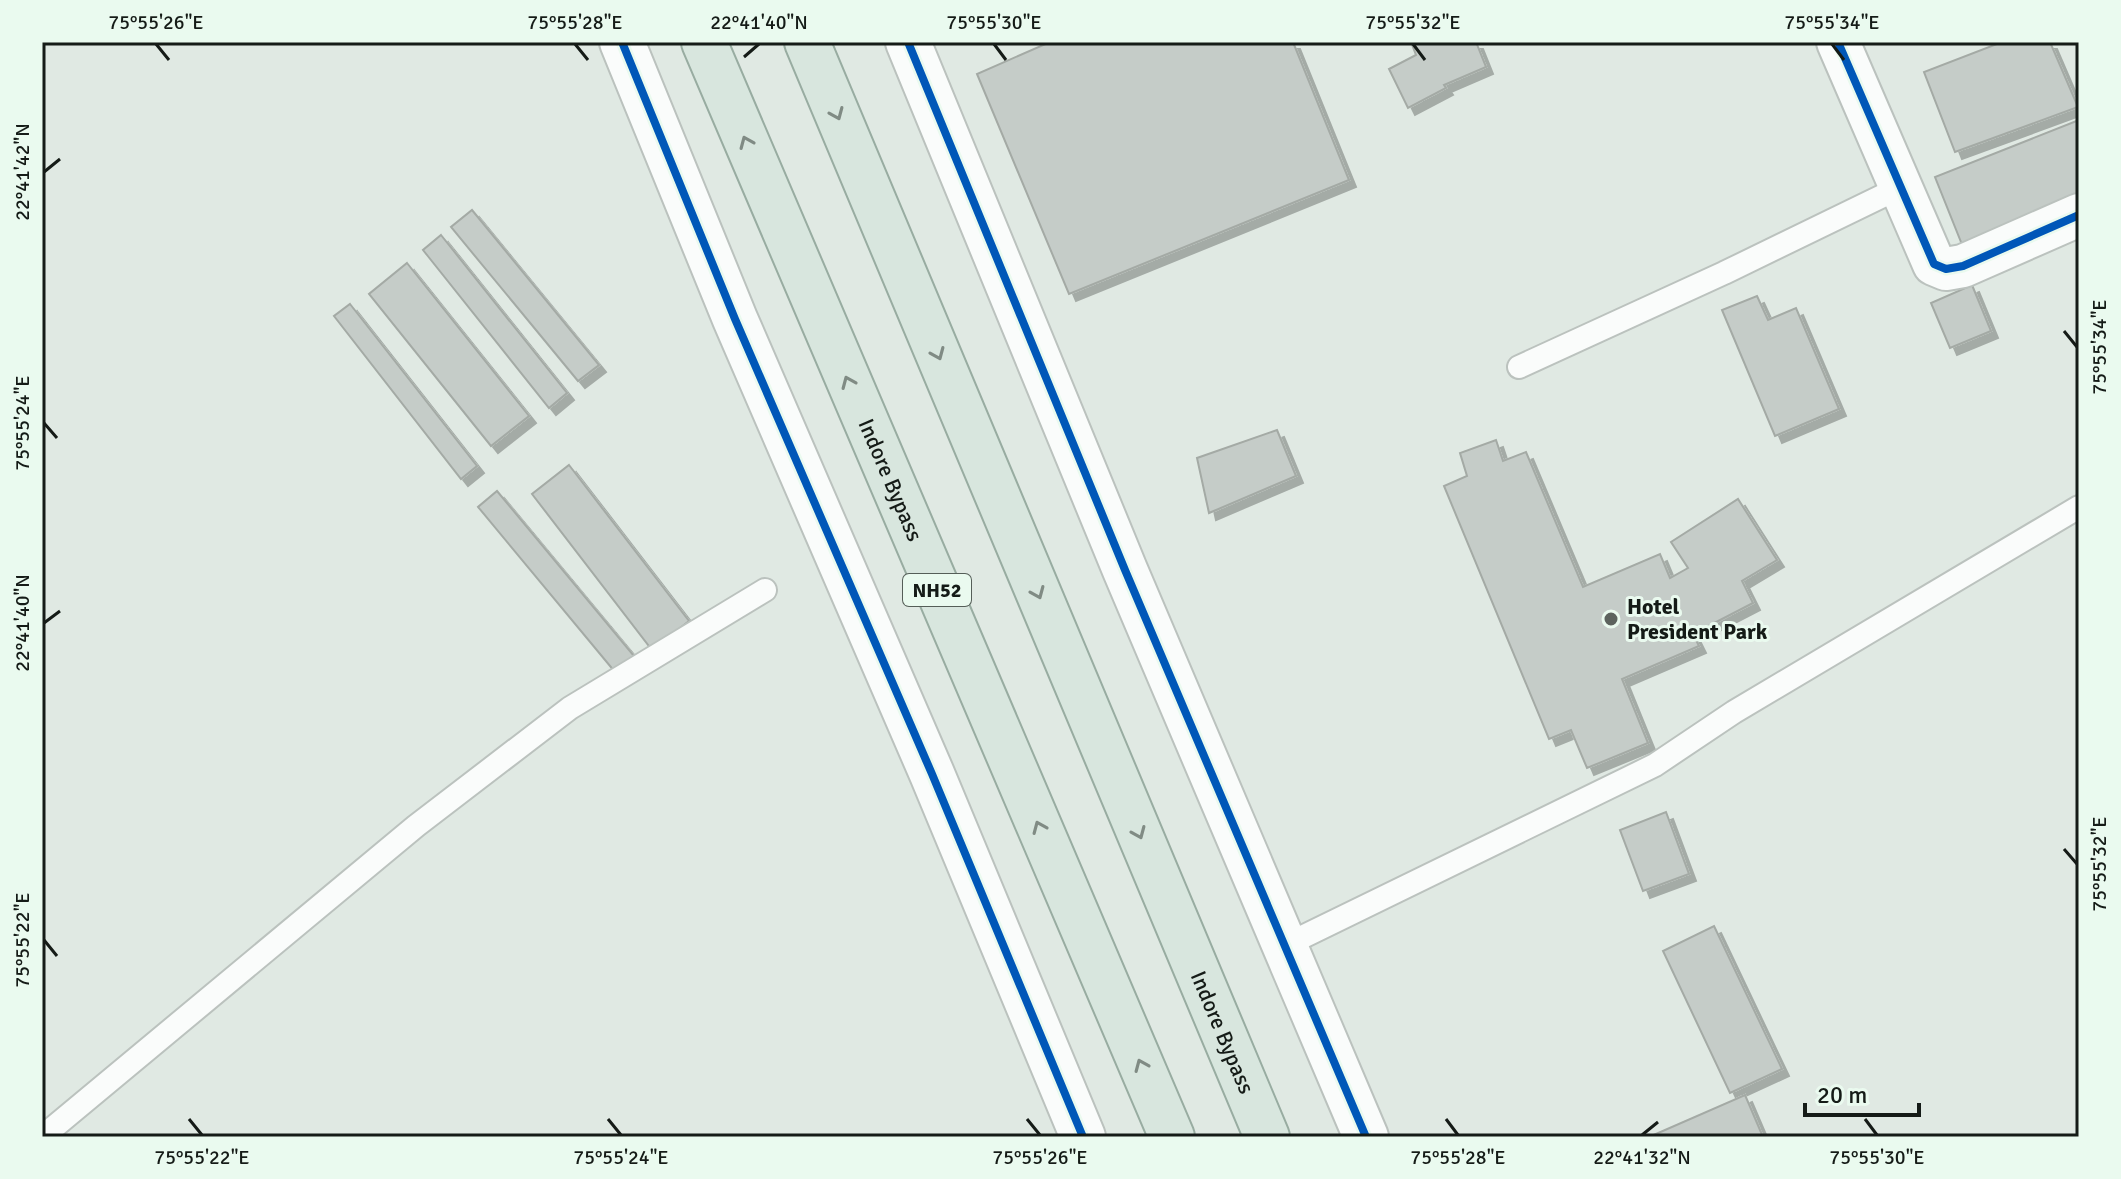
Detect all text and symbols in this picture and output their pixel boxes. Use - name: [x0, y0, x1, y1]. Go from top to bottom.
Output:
- text: 75°55'26"E: [108, 10, 204, 35]
- text: 75°55'28"E: [527, 10, 623, 35]
- text: 22°41'40"N: [710, 10, 808, 35]
- text: 75°55'30"E: [946, 10, 1042, 35]
- text: 75°55'32"E: [1365, 10, 1461, 35]
- text: 75°55'34"E: [1784, 10, 1880, 35]
- one-way arrow: [827, 106, 843, 120]
- text: 22°41'42"N: [10, 123, 35, 221]
- one-way arrow: [740, 136, 756, 150]
- text: 75°55'34"E: [2087, 299, 2112, 395]
- one-way arrow: [928, 345, 944, 360]
- text: 75°55'24"E: [10, 375, 35, 471]
- one-way arrow: [841, 376, 857, 390]
- street label: Indore Bypass: [853, 415, 929, 545]
- text: 22°41'40"N: [10, 574, 35, 672]
- road number: NH52: [903, 574, 971, 606]
- one-way arrow: [1029, 585, 1045, 599]
- place label: Hotel President Park: [1627, 593, 1768, 645]
- marker: Hotel President Park: [1602, 610, 1620, 628]
- text: 75°55'32"E: [2087, 816, 2112, 912]
- one-way arrow: [1032, 820, 1048, 835]
- one-way arrow: [1130, 825, 1146, 839]
- text: 75°55'22"E: [10, 892, 35, 988]
- street label: Indore Bypass: [1185, 967, 1260, 1098]
- one-way arrow: [1135, 1059, 1151, 1074]
- scale bar: [1805, 1067, 1919, 1117]
- text: 20 m: [1817, 1080, 1867, 1110]
- text: 75°55'22"E: [154, 1145, 250, 1170]
- text: 75°55'24"E: [573, 1145, 669, 1170]
- text: 75°55'26"E: [992, 1145, 1088, 1170]
- text: 75°55'28"E: [1410, 1145, 1506, 1170]
- text: 22°41'32"N: [1593, 1145, 1691, 1170]
- text: 75°55'30"E: [1829, 1145, 1925, 1170]

